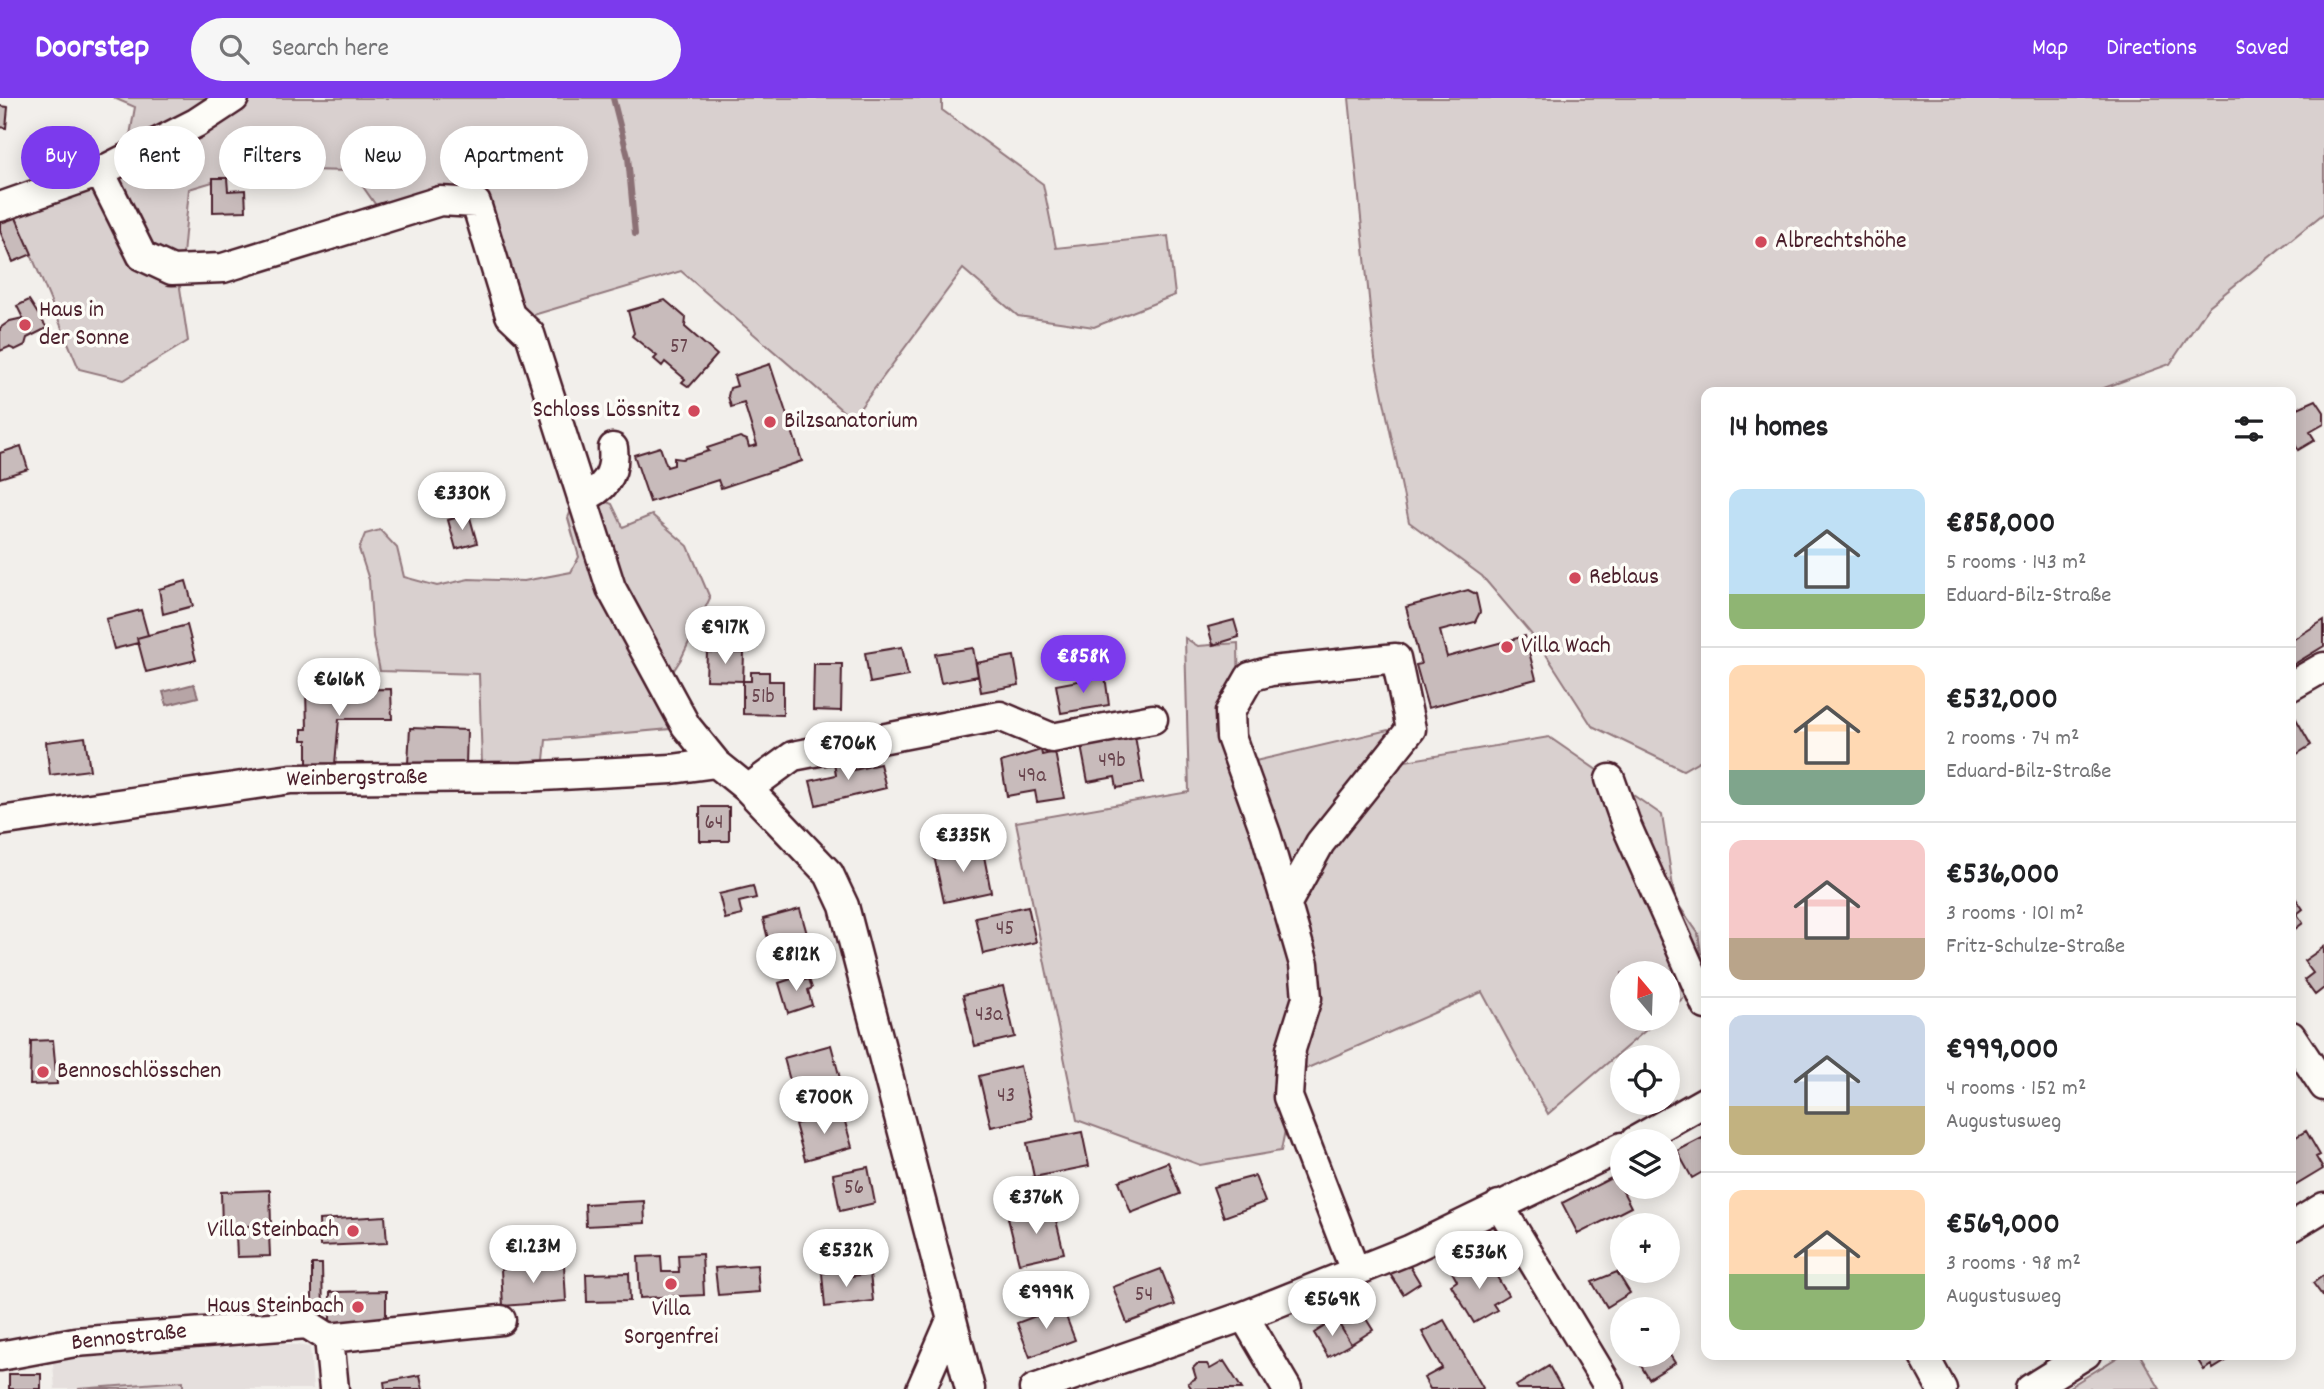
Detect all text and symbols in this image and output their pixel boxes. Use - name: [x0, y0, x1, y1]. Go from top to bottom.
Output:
- search box: [191, 18, 681, 81]
- text: Doorstep: [35, 26, 149, 73]
- icon: search: [215, 30, 253, 68]
- text: Search here: [271, 31, 389, 68]
- text: Map: [2032, 32, 2068, 66]
- text: Directions: [2106, 32, 2197, 66]
- text: Saved: [2235, 32, 2289, 66]
- chip: Buy: [21, 126, 100, 189]
- chip: Rent: [114, 126, 205, 189]
- chip: Filters: [219, 126, 326, 189]
- chip: New: [340, 126, 426, 189]
- chip: Apartment: [440, 126, 588, 189]
- place label: Albrechtshöhe: [1775, 225, 1907, 259]
- marker: Albrechtshöhe: [1753, 234, 1769, 250]
- place label: Haus in der Sonne: [39, 294, 129, 356]
- marker: Haus in der Sonne: [17, 317, 33, 333]
- house number: 57: [670, 333, 688, 363]
- place label: Schloss Lössnitz: [533, 394, 680, 428]
- marker: Schloss Lössnitz: [686, 403, 702, 419]
- place label: Bilzsanatorium: [784, 405, 918, 439]
- text: 14 homes: [1729, 408, 1828, 451]
- icon: filters: [2230, 410, 2268, 448]
- marker: Bilzsanatorium: [762, 414, 778, 430]
- pin: €330K: [413, 472, 511, 532]
- text: €330K: [434, 478, 490, 511]
- text: €858,000: [1946, 504, 2055, 547]
- icon: home: [1785, 517, 1869, 601]
- text: 5 rooms · 143 m²: [1946, 547, 2086, 580]
- place label: Reblaus: [1589, 561, 1659, 595]
- marker: Reblaus: [1567, 570, 1583, 586]
- text: Eduard-Bilz-Straße: [1946, 580, 2111, 613]
- pin: €917K: [676, 606, 774, 666]
- text: €917K: [701, 612, 749, 645]
- place label: Villa Wach: [1521, 630, 1611, 664]
- pin: €858K: [1034, 636, 1132, 695]
- marker: Villa Wach: [1499, 639, 1515, 655]
- text: €858K: [1057, 641, 1109, 674]
- pin: €616K: [290, 658, 388, 718]
- text: €616K: [313, 664, 365, 697]
- text: €532,000: [1946, 680, 2058, 723]
- house number: 51b: [751, 683, 775, 713]
- icon: home: [1785, 693, 1869, 777]
- pin: €706K: [799, 722, 897, 782]
- text: 2 rooms · 74 m²: [1946, 723, 2079, 756]
- text: €706K: [820, 728, 876, 761]
- house number: 49b: [1098, 747, 1126, 777]
- text: Eduard-Bilz-Straße: [1946, 756, 2111, 789]
- street label: Weinbergstraße: [286, 761, 428, 797]
- house number: 49a: [1018, 762, 1047, 792]
- house number: 64: [704, 809, 724, 839]
- pin: €335K: [914, 814, 1012, 874]
- text: €335K: [936, 820, 990, 853]
- text: €536,000: [1946, 855, 2059, 898]
- icon: home: [1785, 868, 1869, 952]
- text: 3 rooms · 101 m²: [1946, 898, 2084, 931]
- house number: 45: [996, 915, 1014, 945]
- text: Fritz-Schulze-Straße: [1946, 931, 2125, 964]
- pin: €812K: [747, 934, 845, 993]
- text: €812K: [772, 939, 820, 972]
- north arrow: [1610, 961, 1680, 1031]
- map controls: [1610, 961, 1680, 1367]
- house number: 43a: [975, 1001, 1004, 1031]
- text: €999,000: [1946, 1030, 2059, 1073]
- icon: home: [1785, 1043, 1869, 1127]
- button: locate: [1610, 1045, 1680, 1115]
- place label: Bennoschlösschen: [57, 1055, 221, 1089]
- marker: Bennoschlösschen: [35, 1064, 51, 1080]
- text: 4 rooms · 152 m²: [1946, 1073, 2086, 1106]
- pin: €700K: [775, 1076, 873, 1136]
- text: €700K: [795, 1082, 853, 1115]
- house number: 43: [997, 1082, 1015, 1112]
- text: Augustusweg: [1946, 1106, 2061, 1139]
- button: layers: [1610, 1129, 1680, 1199]
- house number: 56: [844, 1174, 864, 1204]
- pin: €376K: [987, 1176, 1085, 1236]
- text: €376K: [1009, 1182, 1063, 1215]
- text: €569,000: [1946, 1205, 2060, 1248]
- button: +: [1610, 1213, 1680, 1283]
- place label: Villa Steinbach: [207, 1214, 339, 1248]
- icon: home: [1785, 1218, 1869, 1302]
- marker: Villa Steinbach: [345, 1223, 361, 1239]
- pin: €1.23M: [476, 1226, 590, 1285]
- pin: €532K: [797, 1230, 895, 1289]
- text: €1.23M: [505, 1231, 561, 1264]
- pin: €536K: [1430, 1232, 1528, 1291]
- text: €532K: [819, 1235, 873, 1268]
- text: €536K: [1451, 1237, 1507, 1270]
- text: 3 rooms · 98 m²: [1946, 1248, 2081, 1281]
- pin: €999K: [997, 1272, 1095, 1331]
- marker: Villa Sorgenfrei: [663, 1276, 679, 1292]
- text: €999K: [1018, 1277, 1074, 1310]
- pin: €569K: [1283, 1278, 1381, 1338]
- house number: 54: [1135, 1281, 1153, 1311]
- text: Augustusweg: [1946, 1281, 2061, 1314]
- text: €569K: [1304, 1284, 1360, 1317]
- place label: Haus Steinbach: [207, 1290, 344, 1324]
- place label: Villa Sorgenfrei: [624, 1293, 718, 1355]
- button: −: [1610, 1297, 1680, 1367]
- marker: Haus Steinbach: [350, 1299, 366, 1315]
- street label: Bennostraße: [70, 1315, 188, 1361]

